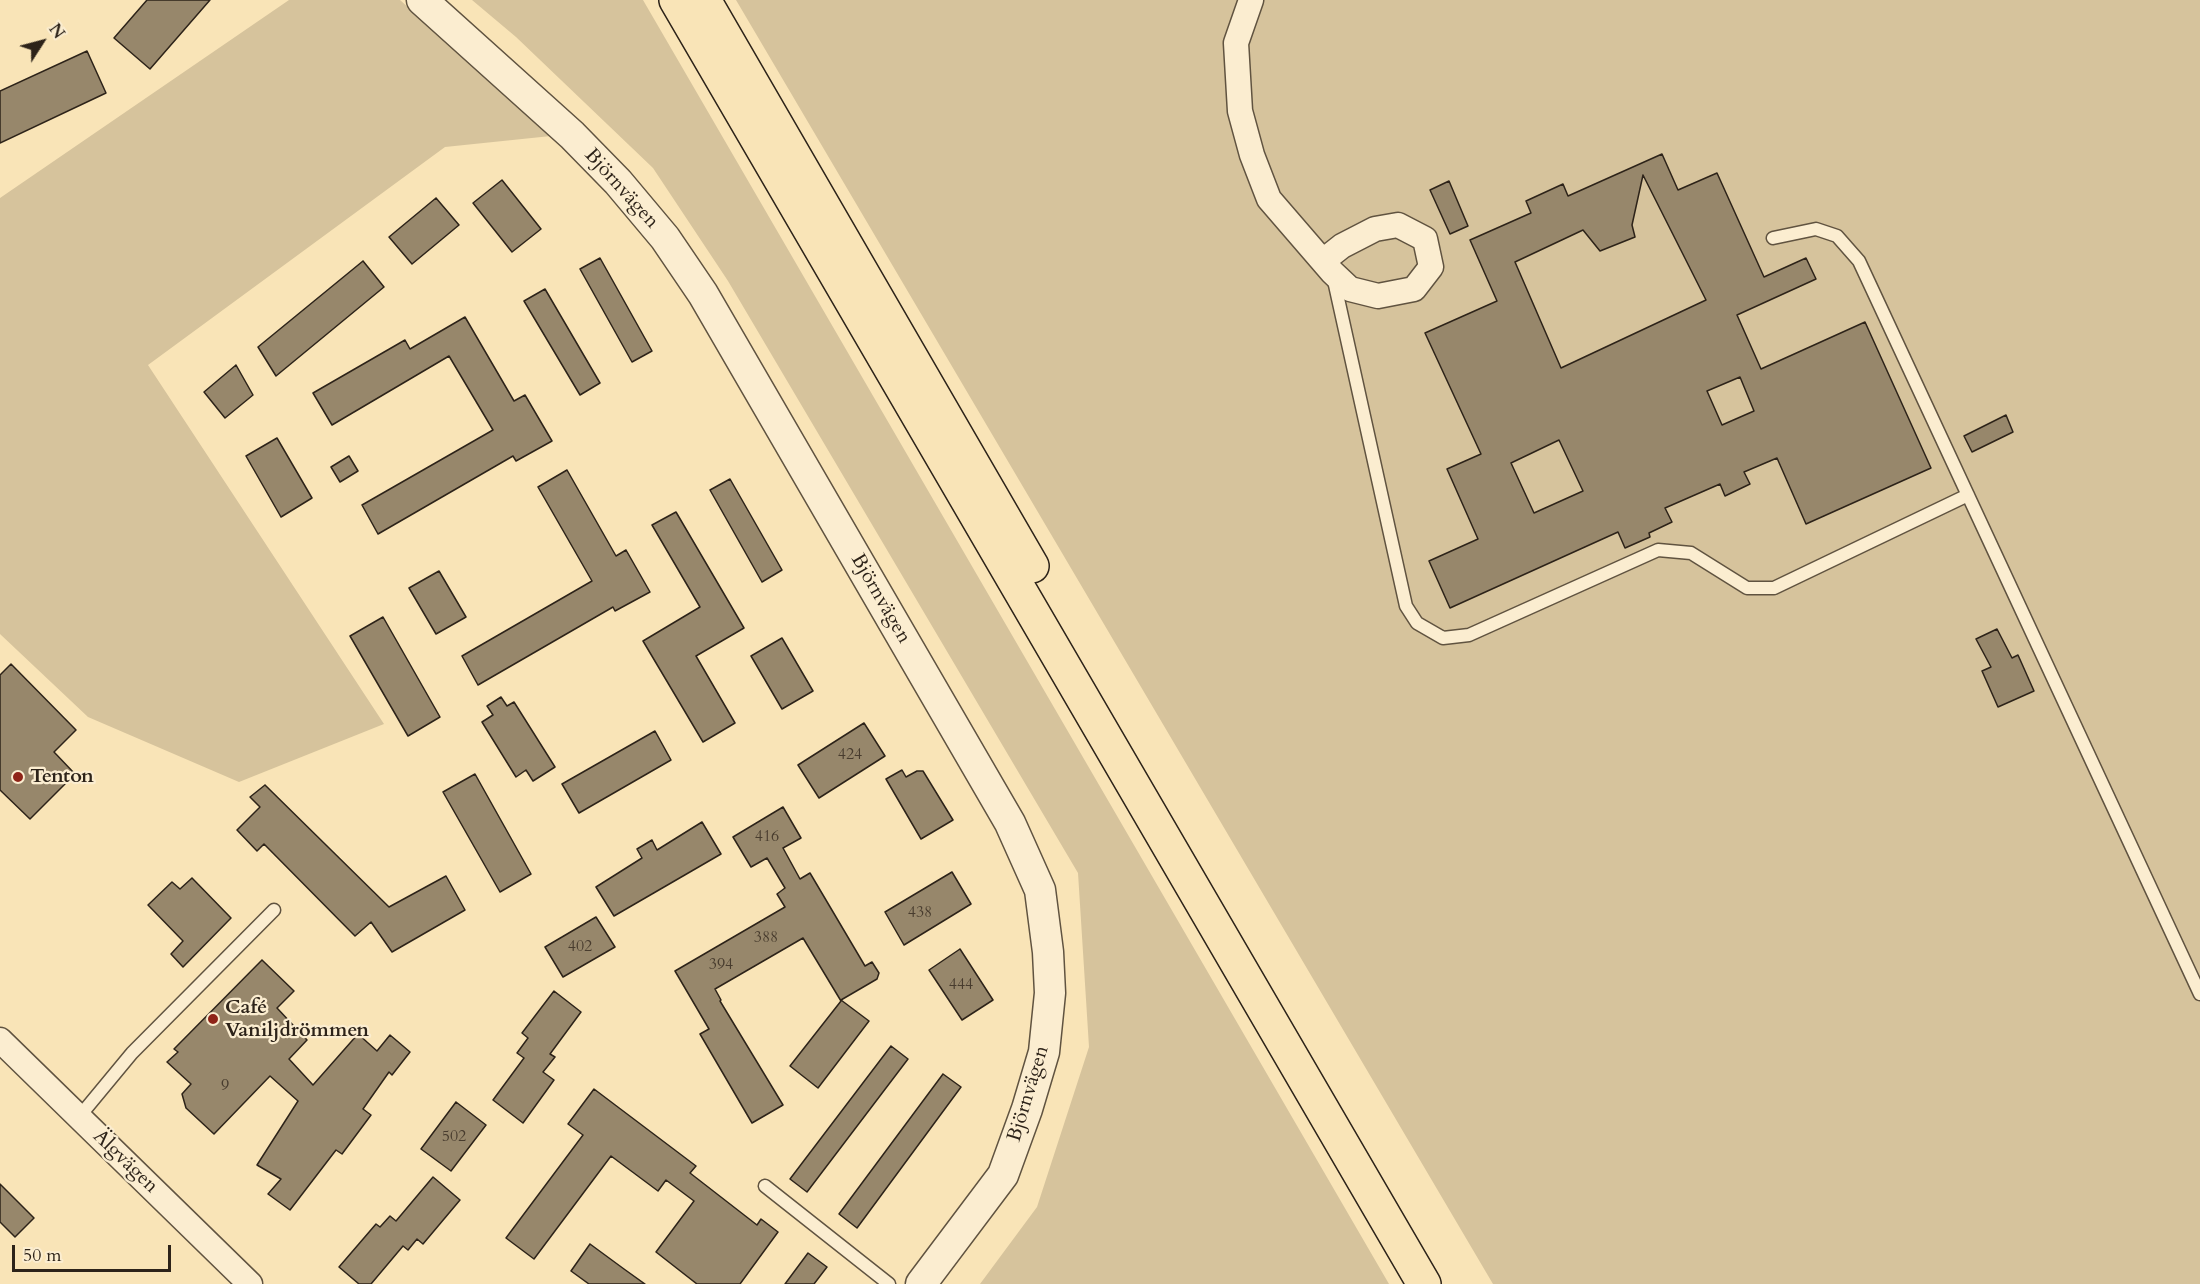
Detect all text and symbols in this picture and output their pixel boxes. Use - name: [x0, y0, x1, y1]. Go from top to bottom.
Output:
- north arrow: [12, 12, 72, 72]
- text: N: [44, 19, 70, 43]
- street label: Björnvägen: [579, 144, 663, 234]
- street label: Björnvägen: [845, 550, 915, 648]
- house number: 424: [838, 745, 862, 765]
- place label: Tenton: [30, 765, 94, 789]
- marker: Tenton: [11, 770, 25, 784]
- house number: 416: [755, 827, 779, 847]
- house number: 438: [908, 903, 932, 923]
- house number: 388: [754, 928, 778, 948]
- house number: 402: [568, 937, 592, 957]
- house number: 394: [709, 955, 733, 975]
- house number: 444: [949, 975, 973, 995]
- place label: Café Vaniljdrömmen: [225, 996, 369, 1043]
- marker: Café Vaniljdrömmen: [206, 1012, 220, 1026]
- street label: Björnvägen: [1003, 1043, 1055, 1145]
- house number: 9: [221, 1076, 229, 1096]
- street label: Älgvägen: [87, 1125, 163, 1199]
- house number: 502: [442, 1127, 466, 1147]
- scale bar: [15, 1233, 174, 1271]
- text: 50 m: [23, 1243, 62, 1268]

